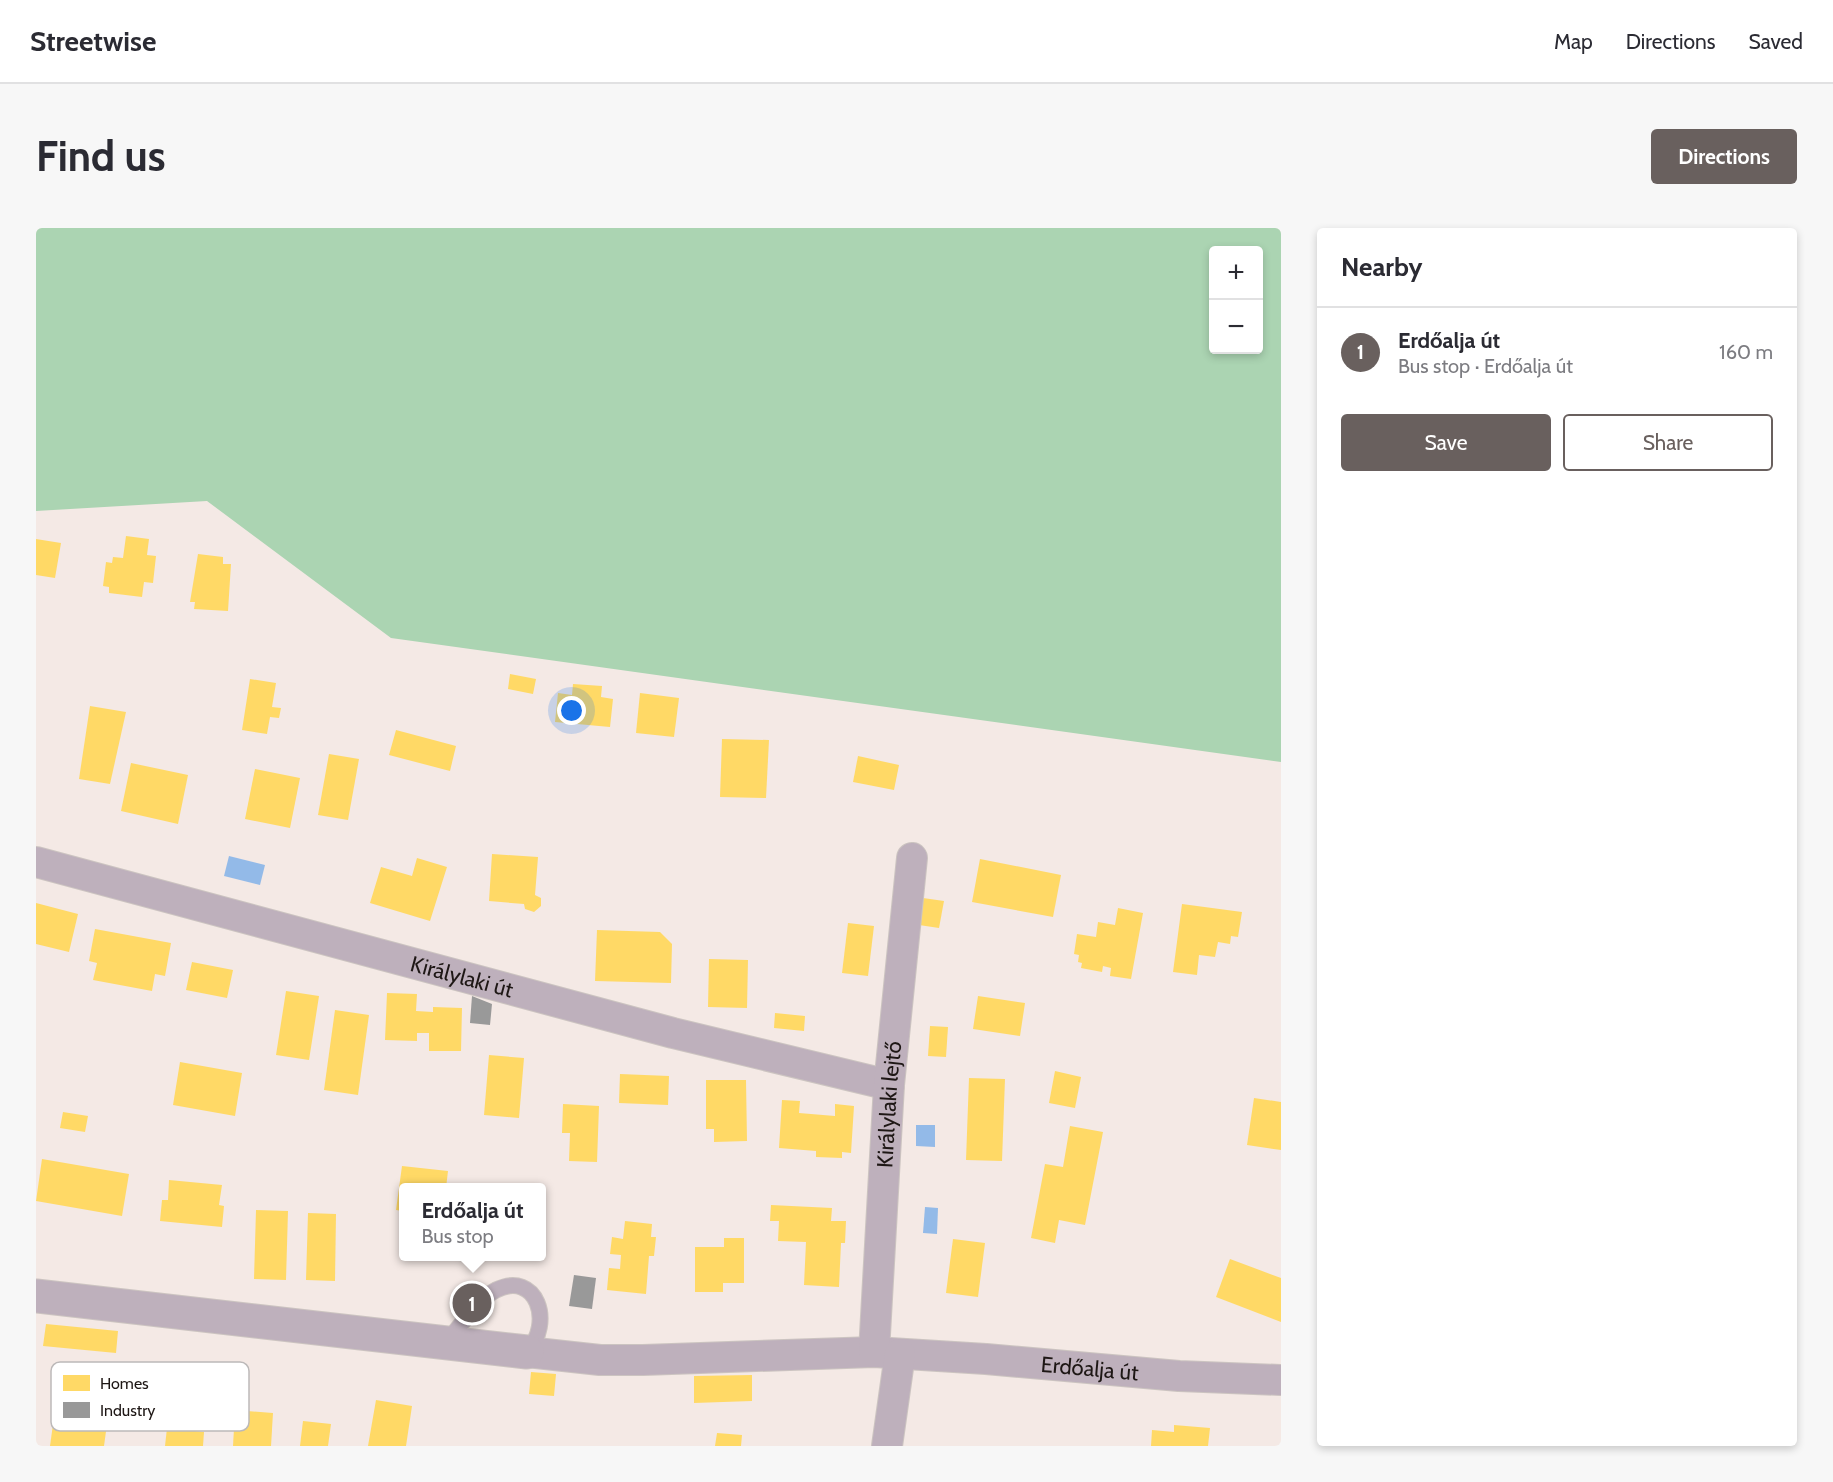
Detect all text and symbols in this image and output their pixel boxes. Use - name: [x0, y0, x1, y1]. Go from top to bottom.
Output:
- text: Streetwise: [30, 24, 156, 58]
- text: Map: [1554, 29, 1593, 54]
- text: Directions: [1626, 29, 1715, 54]
- text: Saved: [1748, 29, 1803, 54]
- button: Directions: [1651, 129, 1797, 184]
- text: Find us: [36, 130, 165, 182]
- map controls: [1209, 246, 1263, 354]
- button: +: [1209, 246, 1263, 300]
- text: Nearby: [1341, 251, 1422, 283]
- button: −: [1209, 300, 1263, 354]
- text: Erdőalja út: [1398, 327, 1500, 354]
- text: 1: [1357, 340, 1364, 364]
- text: 160 m: [1719, 340, 1773, 364]
- text: Bus stop · Erdőalja út: [1398, 354, 1573, 378]
- button: Save: [1341, 414, 1551, 471]
- button: Share: [1563, 414, 1773, 471]
- your location: [557, 696, 586, 725]
- street label: Királylaki út: [408, 950, 517, 1003]
- street label: Királylaki lejtő: [871, 1040, 907, 1169]
- popup: [399, 1183, 546, 1261]
- text: Erdőalja út: [421, 1197, 524, 1224]
- text: Bus stop: [421, 1224, 494, 1248]
- pin: 1: [452, 1280, 492, 1326]
- street label: Erdőalja út: [1040, 1350, 1140, 1386]
- legend: [51, 1362, 249, 1431]
- text: Homes: [100, 1374, 149, 1393]
- text: Industry: [100, 1401, 155, 1420]

